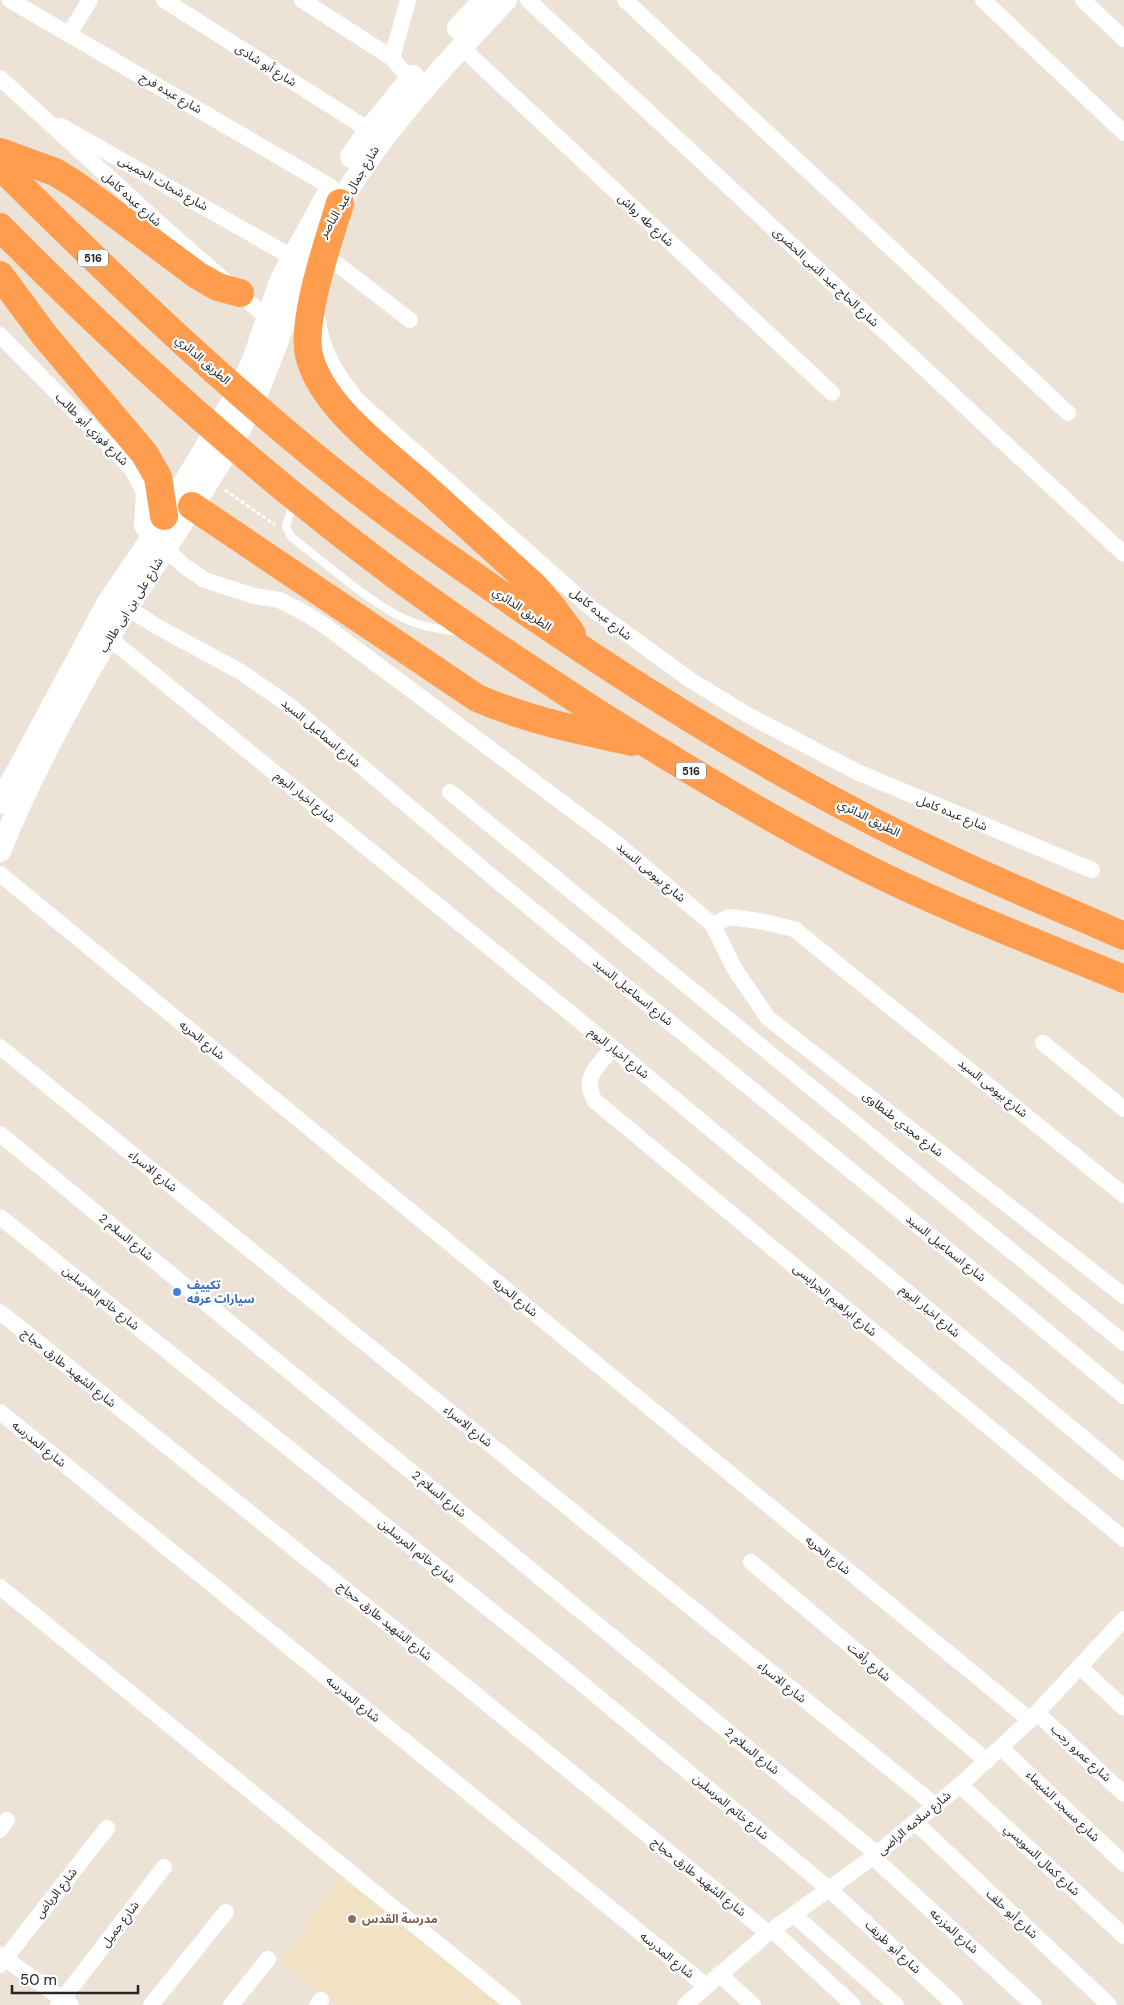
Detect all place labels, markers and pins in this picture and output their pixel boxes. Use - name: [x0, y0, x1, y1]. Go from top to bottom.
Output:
- place label: تكييف سيارات عرفه: [187, 1277, 255, 1307]
- marker: تكييف سيارات عرفه: [171, 1286, 183, 1298]
- place label: مدرسة القدس: [362, 1911, 438, 1927]
- marker: مدرسة القدس: [346, 1913, 358, 1925]

